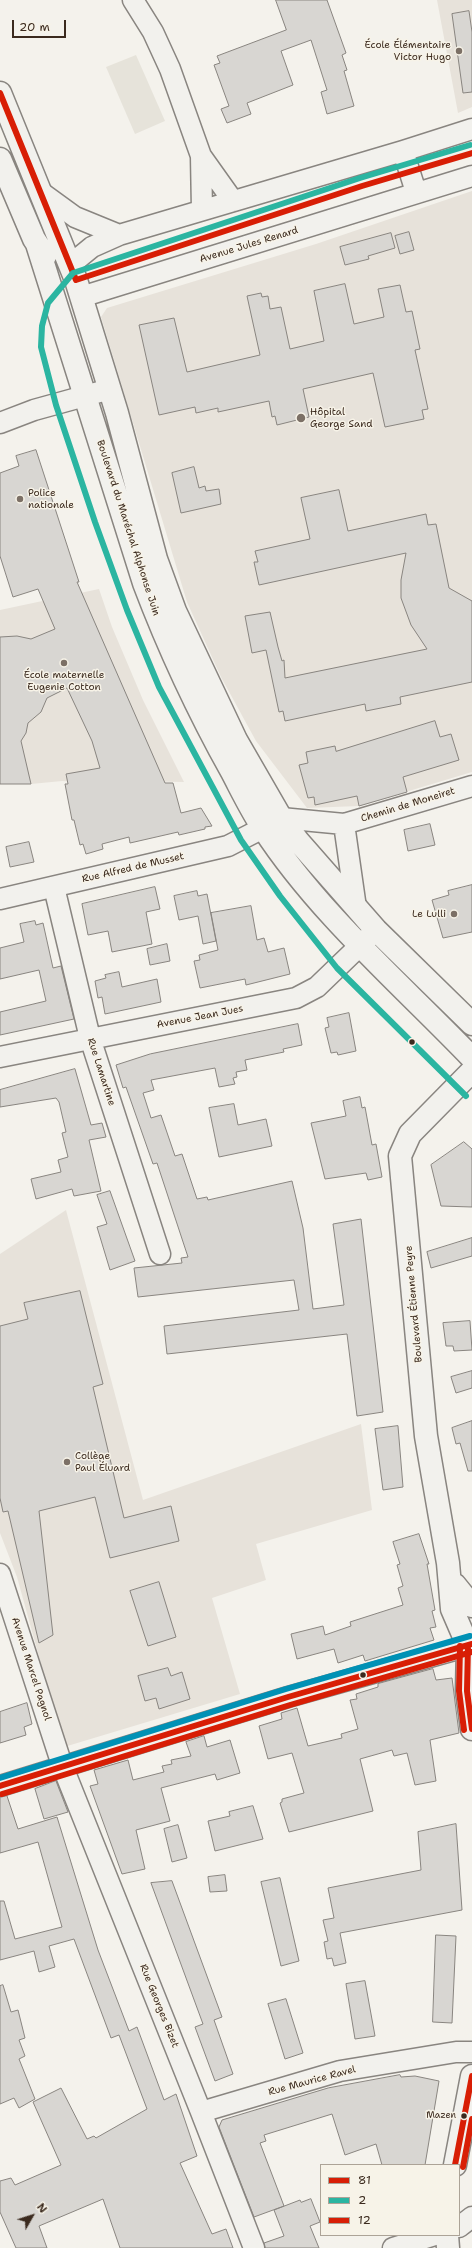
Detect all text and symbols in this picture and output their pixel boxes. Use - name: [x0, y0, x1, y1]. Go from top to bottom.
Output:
- scale bar: [14, 12, 68, 38]
- text: 20 m: [19, 19, 50, 35]
- place label: École Élémentaire Victor Hugo: [365, 39, 451, 62]
- marker: École Élémentaire Victor Hugo: [454, 46, 464, 56]
- street label: Avenue Jules Renard: [198, 224, 300, 266]
- place label: Hôpital George Sand: [310, 406, 373, 430]
- marker: Hôpital George Sand: [295, 412, 307, 424]
- street label: Boulevard du Maréchal Alphonse Juin: [94, 439, 162, 617]
- place label: Police nationale: [28, 487, 74, 510]
- marker: Police nationale: [15, 494, 25, 504]
- marker: École maternelle Eugenie Cotton: [59, 658, 69, 668]
- place label: École maternelle Eugenie Cotton: [24, 669, 104, 692]
- street label: Chemin de Moneiret: [360, 785, 456, 825]
- street label: Rue Alfred de Musset: [81, 850, 185, 886]
- place label: Le Lulli: [412, 908, 446, 920]
- marker: Le Lulli: [449, 909, 459, 919]
- street label: Avenue Jean Jues: [156, 1003, 244, 1031]
- street label: Rue Lamartine: [84, 1037, 118, 1107]
- unlabelled marker: [407, 1037, 417, 1047]
- street label: Boulevard Étienne Peyre: [403, 1245, 425, 1363]
- place label: Collège Paul Éluard: [75, 1450, 130, 1474]
- marker: Collège Paul Éluard: [62, 1457, 72, 1467]
- street label: Avenue Marcel Pagnol: [9, 1616, 53, 1722]
- unlabelled marker: [358, 1670, 368, 1680]
- street label: Rue Georges Bizet: [137, 1963, 181, 2049]
- street label: Rue Maurice Ravel: [267, 2064, 357, 2098]
- place label: Mazen: [426, 2111, 456, 2121]
- marker: Mazen: [459, 2111, 469, 2121]
- legend: [320, 2164, 460, 2236]
- text: 81: [358, 2172, 371, 2188]
- text: 2: [358, 2192, 366, 2208]
- north arrow: [12, 2196, 52, 2236]
- text: N: [33, 2200, 50, 2216]
- text: 12: [358, 2212, 371, 2228]

